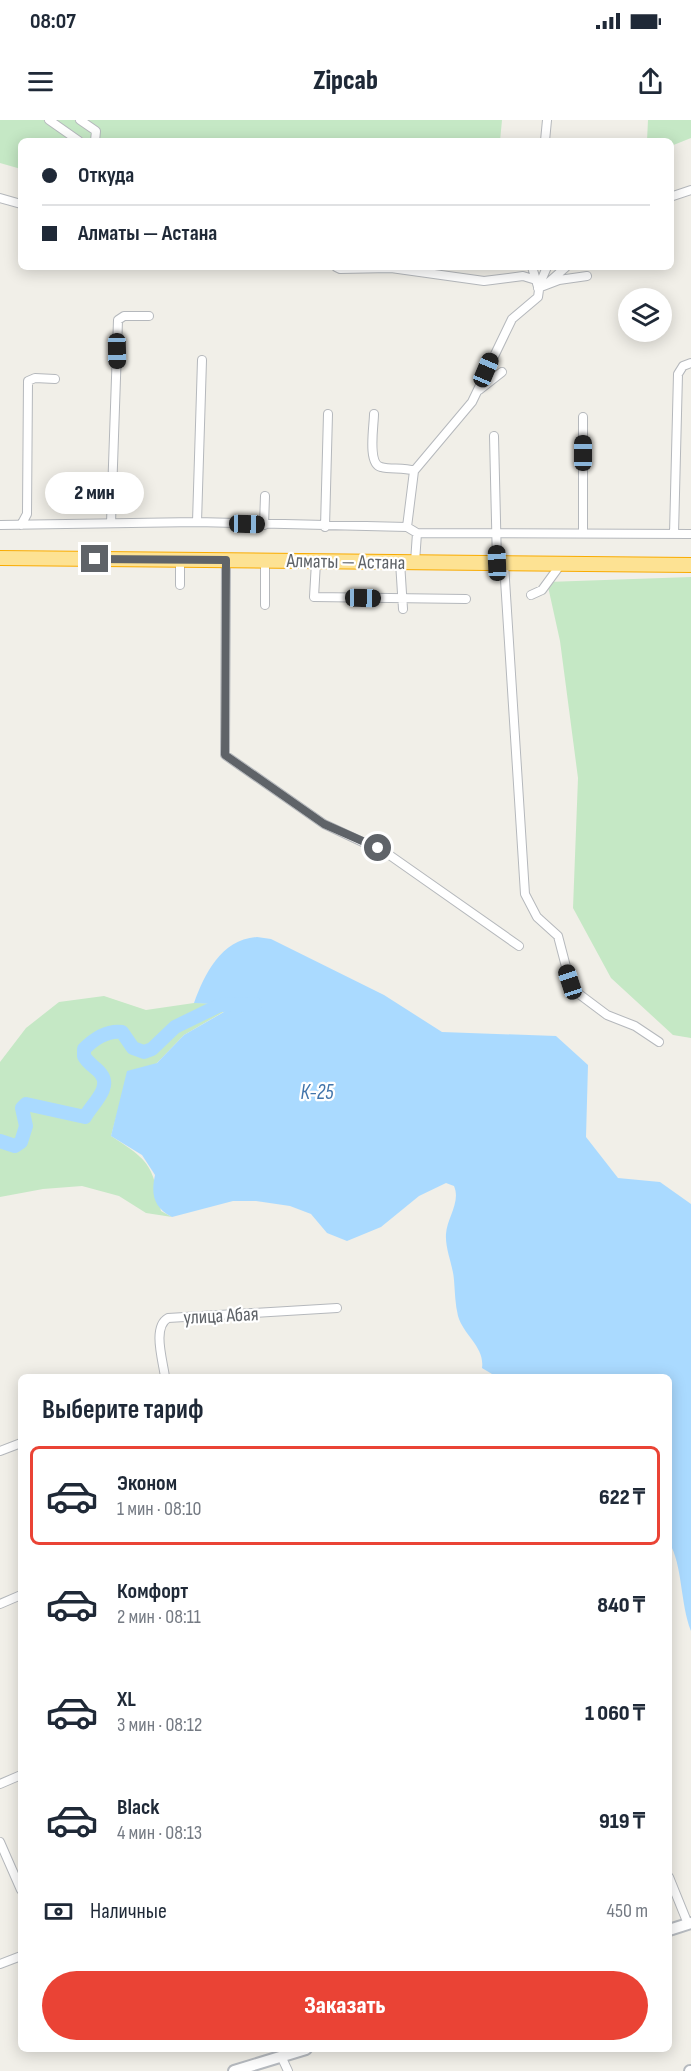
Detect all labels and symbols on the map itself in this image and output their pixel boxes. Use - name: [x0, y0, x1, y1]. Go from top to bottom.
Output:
- car: [108, 333, 126, 369]
- car: [471, 350, 501, 390]
- car: [574, 435, 592, 471]
- callout: 2 мин: [46, 472, 144, 514]
- car: [229, 515, 265, 533]
- route end: [81, 545, 108, 572]
- car: [487, 545, 507, 581]
- street label: Алматы — Астана: [285, 549, 406, 575]
- car: [345, 589, 381, 607]
- route start: [364, 834, 391, 861]
- car: [556, 962, 584, 1002]
- water label: К-25: [300, 1080, 334, 1105]
- street label: улица Абая: [183, 1302, 259, 1330]

